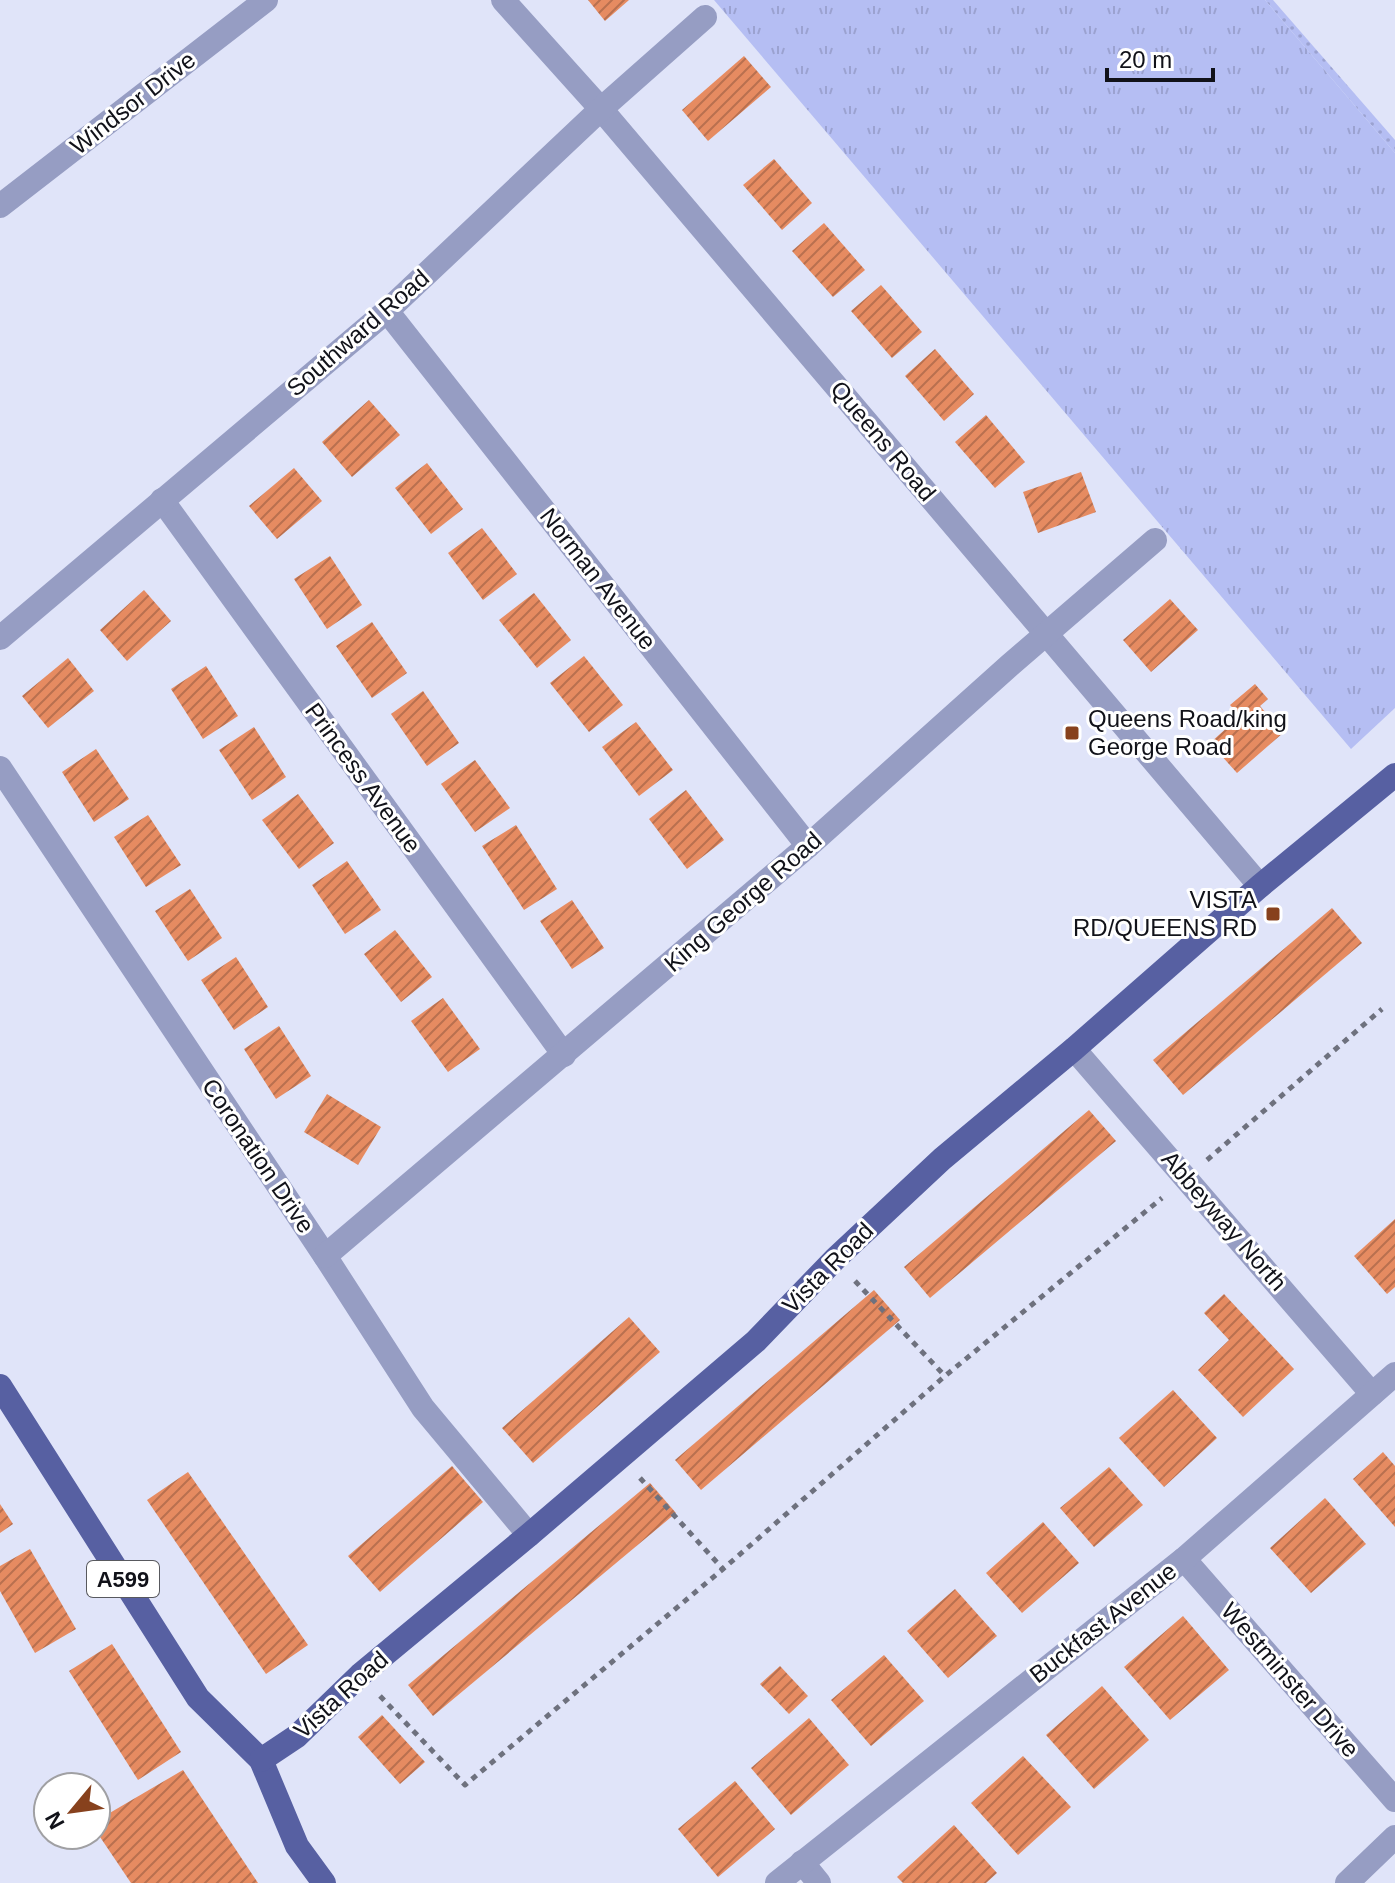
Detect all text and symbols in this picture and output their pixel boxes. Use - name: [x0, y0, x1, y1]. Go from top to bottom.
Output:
- scale bar: [1107, 32, 1213, 82]
- street label: Windsor Drive: [65, 46, 200, 160]
- text: 20 m: [1119, 46, 1172, 73]
- street label: Southward Road: [281, 264, 434, 401]
- street label: Queens Road: [825, 375, 941, 506]
- street label: Norman Avenue: [535, 503, 662, 655]
- street label: Princess Avenue: [300, 698, 427, 858]
- place label: Queens Road/king George Road: [1088, 705, 1287, 760]
- marker: Queens Road/king George Road: [1063, 724, 1081, 742]
- street label: King George Road: [659, 826, 827, 977]
- place label: VISTA RD/QUEENS RD: [1073, 886, 1257, 941]
- marker: VISTA RD/QUEENS RD: [1264, 905, 1282, 923]
- street label: Coronation Drive: [197, 1074, 320, 1238]
- street label: Abbeyway North: [1156, 1145, 1292, 1296]
- street label: Vista Road: [777, 1217, 879, 1319]
- street label: Buckfast Avenue: [1024, 1557, 1181, 1688]
- road number: A599: [87, 1561, 159, 1597]
- street label: Westminster Drive: [1216, 1597, 1365, 1762]
- street label: Vista Road: [288, 1645, 393, 1744]
- north arrow: [32, 1771, 112, 1851]
- text: N: [40, 1807, 70, 1833]

